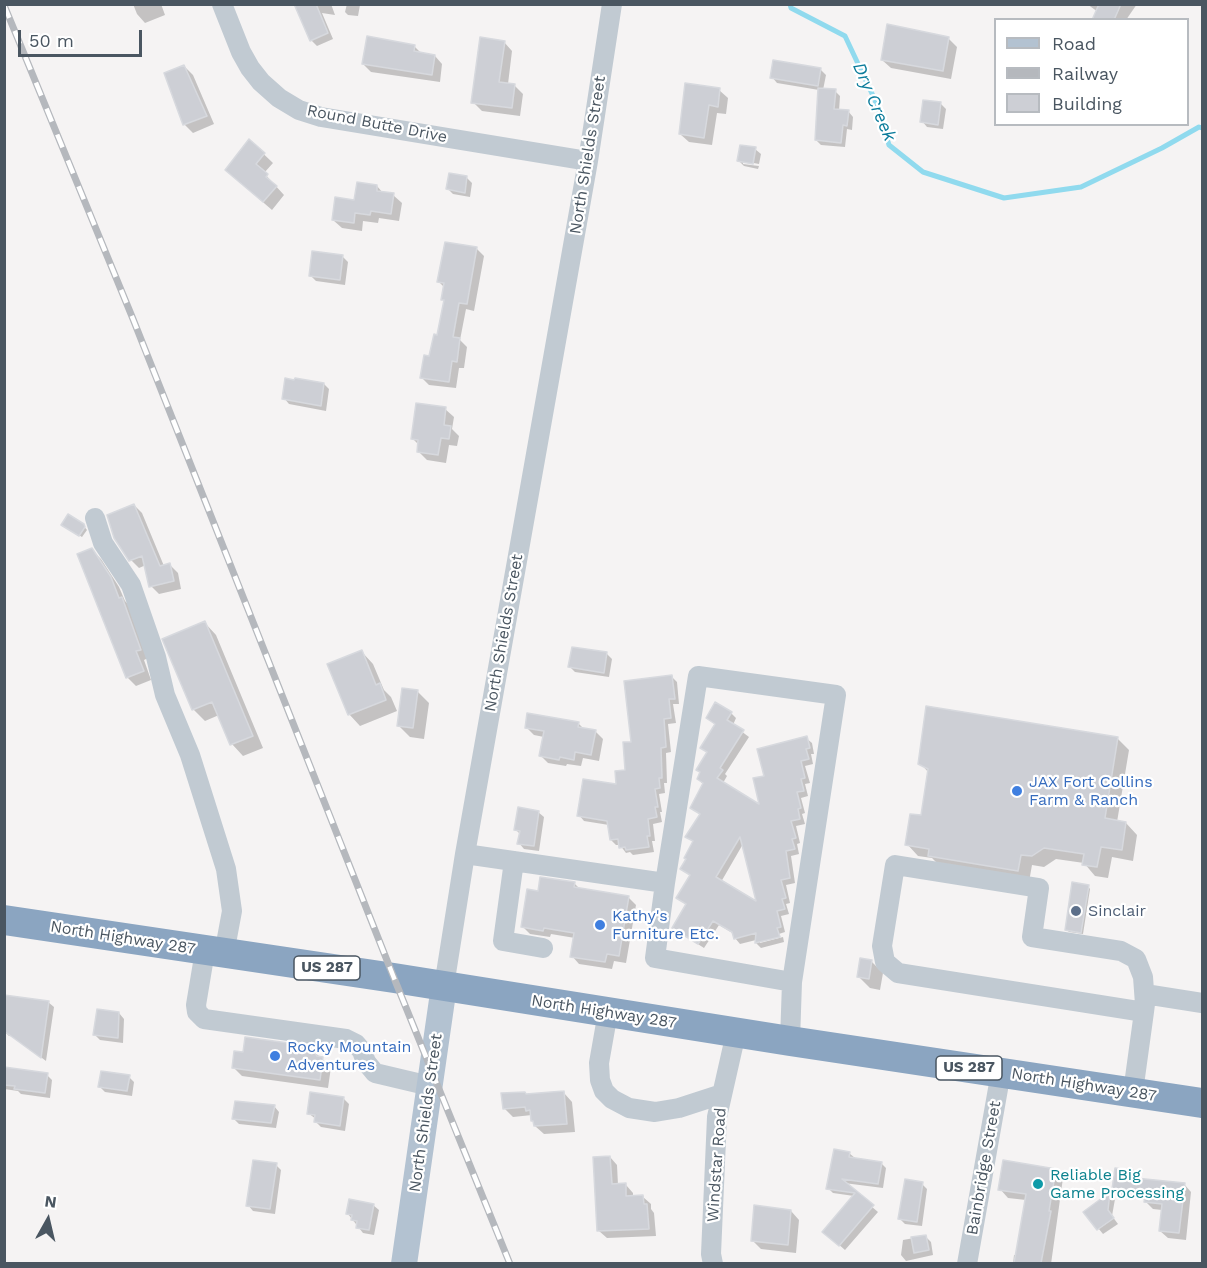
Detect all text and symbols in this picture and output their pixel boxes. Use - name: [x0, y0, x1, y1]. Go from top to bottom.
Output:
- scale bar: [21, 18, 146, 56]
- legend: [994, 18, 1189, 126]
- text: 50 m: [29, 30, 74, 51]
- text: Road: [1052, 33, 1096, 54]
- water label: Dry Creek: [848, 59, 900, 145]
- text: Railway: [1052, 63, 1118, 84]
- street label: North Shields Street: [566, 75, 610, 235]
- text: Building: [1052, 93, 1122, 114]
- street label: Round Butte Drive: [305, 101, 449, 147]
- street label: North Shields Street: [481, 553, 527, 713]
- place label: JAX Fort Collins Farm & Ranch: [1029, 772, 1153, 810]
- marker: JAX Fort Collins Farm & Ranch: [1010, 784, 1024, 798]
- place label: Sinclair: [1088, 901, 1146, 921]
- marker: Sinclair: [1069, 904, 1083, 918]
- place label: Kathy's Furniture Etc.: [612, 906, 719, 944]
- street label: North Highway 287: [49, 917, 197, 959]
- marker: Kathy's Furniture Etc.: [593, 918, 607, 932]
- road number: US 287: [294, 956, 360, 980]
- street label: North Highway 287: [530, 991, 678, 1033]
- street label: North Shields Street: [405, 1032, 447, 1194]
- place label: Rocky Mountain Adventures: [287, 1037, 411, 1075]
- marker: Rocky Mountain Adventures: [268, 1049, 282, 1063]
- road number: US 287: [936, 1056, 1002, 1080]
- street label: North Highway 287: [1010, 1064, 1158, 1106]
- street label: Bainbridge Street: [963, 1099, 1005, 1237]
- street label: Windstar Road: [703, 1107, 731, 1223]
- place label: Reliable Big Game Processing: [1050, 1165, 1184, 1203]
- marker: Reliable Big Game Processing: [1031, 1177, 1045, 1191]
- north arrow: [18, 1190, 78, 1250]
- text: N: [43, 1191, 58, 1212]

